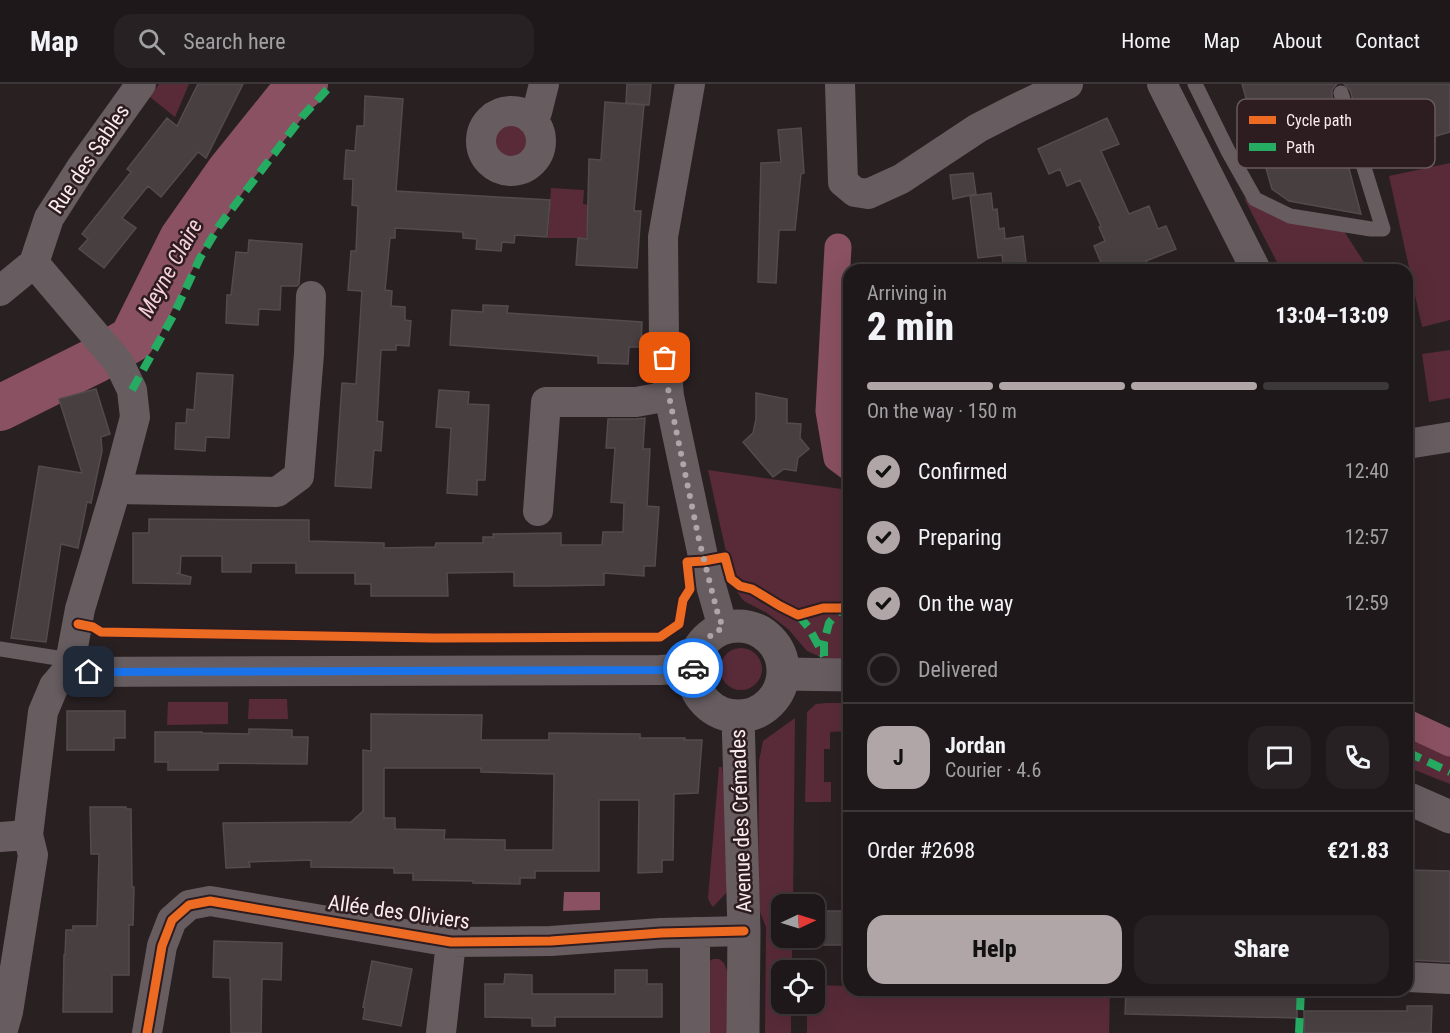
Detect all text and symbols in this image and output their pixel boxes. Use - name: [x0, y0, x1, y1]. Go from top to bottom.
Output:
- search box: [114, 14, 534, 68]
- text: Map: [30, 25, 78, 58]
- icon: search: [135, 25, 168, 58]
- text: Search here: [183, 29, 286, 54]
- text: Home: [1121, 29, 1171, 53]
- text: Map: [1204, 29, 1240, 53]
- text: About: [1273, 29, 1322, 53]
- text: Contact: [1355, 29, 1420, 53]
- legend: [1237, 99, 1435, 168]
- street label: Rue des Sables: [44, 100, 134, 218]
- text: Cycle path: [1286, 111, 1352, 130]
- text: Path: [1286, 138, 1315, 157]
- water label: Meyne Claire: [133, 214, 207, 322]
- text: Arriving in: [867, 281, 947, 305]
- text: 13:04–13:09: [1275, 303, 1389, 328]
- text: 2 min: [867, 304, 954, 350]
- pin: [639, 332, 690, 383]
- icon: bag: [648, 341, 681, 374]
- text: On the way · 150 m: [867, 399, 1017, 423]
- icon: check: [867, 455, 900, 488]
- text: Confirmed: [918, 459, 1007, 484]
- text: 12:40: [1345, 459, 1389, 483]
- icon: check: [867, 521, 900, 554]
- text: Preparing: [918, 525, 1002, 550]
- text: 12:57: [1345, 525, 1389, 549]
- icon: check: [867, 587, 900, 620]
- text: On the way: [918, 591, 1013, 616]
- text: 12:59: [1345, 591, 1389, 615]
- courier: [663, 638, 723, 698]
- pin: [63, 646, 114, 697]
- icon: car: [677, 652, 710, 685]
- icon: home: [72, 655, 105, 688]
- text: Delivered: [918, 657, 998, 682]
- button: chat: [1248, 726, 1311, 789]
- button: phone: [1326, 726, 1389, 789]
- street label: Avenue des Crémades: [726, 729, 756, 913]
- text: Jordan: [945, 733, 1006, 758]
- text: J: [893, 745, 904, 770]
- text: Courier · 4.6: [945, 758, 1041, 782]
- text: Order #2698: [867, 838, 975, 863]
- text: €21.83: [1327, 838, 1389, 863]
- street label: Allée des Oliviers: [327, 890, 471, 934]
- north arrow: [771, 894, 825, 948]
- map controls: [771, 894, 825, 1014]
- button: Help: [867, 915, 1122, 984]
- button: Share: [1134, 915, 1389, 984]
- button: locate: [771, 960, 825, 1014]

